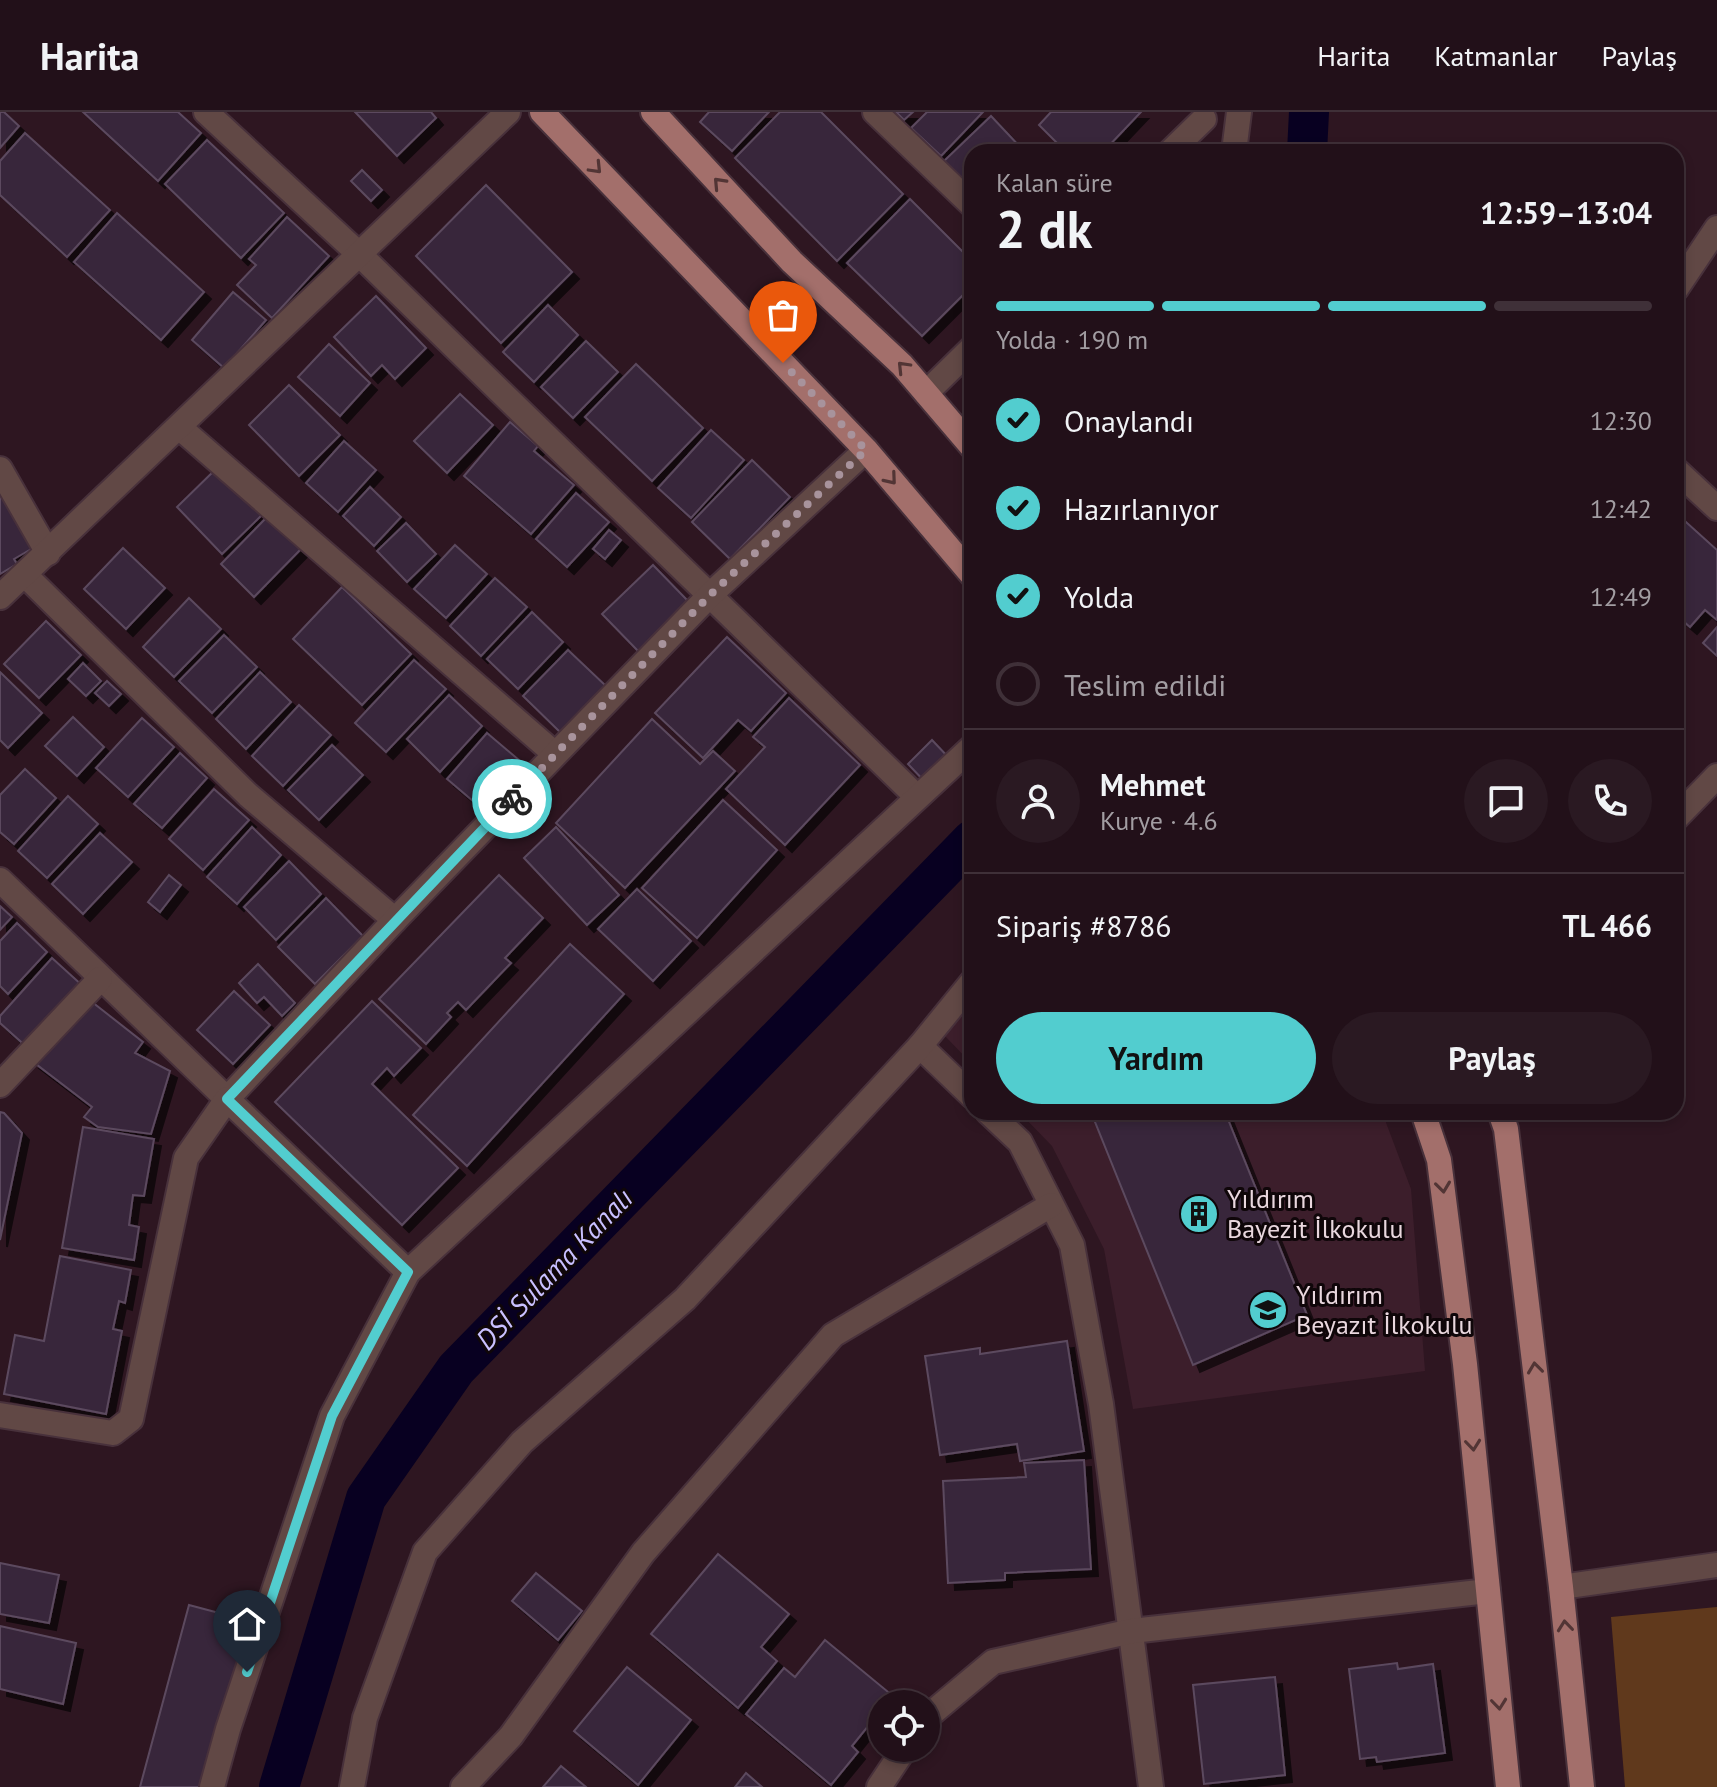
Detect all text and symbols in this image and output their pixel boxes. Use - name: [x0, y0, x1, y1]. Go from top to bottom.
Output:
- text: Harita: [40, 31, 139, 80]
- text: Harita: [1317, 37, 1390, 74]
- text: Katmanlar: [1434, 37, 1558, 74]
- text: Paylaş: [1602, 37, 1677, 74]
- one-way arrow: [587, 159, 601, 174]
- text: Kalan süre: [996, 166, 1113, 199]
- one-way arrow: [713, 178, 728, 192]
- text: 12:59–13:04: [1480, 193, 1652, 232]
- text: 2 dk: [996, 195, 1092, 262]
- pin: [749, 281, 817, 363]
- icon: bag: [761, 293, 805, 337]
- text: Yolda · 190 m: [996, 323, 1148, 356]
- one-way arrow: [897, 362, 912, 376]
- icon: check: [996, 398, 1040, 442]
- text: Onaylandı: [1064, 401, 1194, 440]
- text: 12:30: [1590, 404, 1652, 437]
- one-way arrow: [881, 470, 896, 484]
- icon: check: [996, 486, 1040, 530]
- text: Hazırlanıyor: [1064, 489, 1219, 528]
- text: 12:42: [1590, 492, 1652, 525]
- icon: check: [996, 574, 1040, 618]
- text: Yolda: [1064, 577, 1134, 616]
- text: 12:49: [1590, 580, 1652, 613]
- text: Teslim edildi: [1064, 665, 1226, 704]
- courier: [472, 759, 552, 839]
- button: person: [996, 759, 1080, 843]
- button: chat: [1464, 759, 1548, 843]
- button: phone: [1568, 759, 1652, 843]
- text: Mehmet: [1100, 765, 1205, 804]
- icon: bike: [490, 777, 534, 821]
- text: Kurye · 4.6: [1100, 804, 1218, 837]
- text: Sipariş #8786: [996, 906, 1172, 945]
- text: TL 466: [1562, 906, 1652, 945]
- button: Yardım: [996, 1012, 1316, 1104]
- button: Paylaş: [1332, 1012, 1652, 1104]
- water label: DSİ Sulama Kanalı: [467, 1180, 640, 1357]
- one-way arrow: [1434, 1181, 1451, 1194]
- place label: Yıldırım Bayezit İlkokulu: [1227, 1182, 1404, 1245]
- building icon: Yıldırım Bayezit İlkokulu: [1178, 1193, 1220, 1235]
- place label: Yıldırım Beyazıt İlkokulu: [1296, 1278, 1473, 1341]
- school or university icon: Yıldırım Beyazıt İlkokulu: [1247, 1289, 1289, 1331]
- one-way arrow: [1526, 1361, 1543, 1374]
- one-way arrow: [1464, 1439, 1481, 1452]
- pin: [213, 1590, 281, 1672]
- icon: home: [225, 1602, 269, 1646]
- one-way arrow: [1557, 1619, 1574, 1632]
- map controls: [868, 1690, 940, 1762]
- button: locate: [868, 1690, 940, 1762]
- one-way arrow: [1491, 1698, 1508, 1711]

